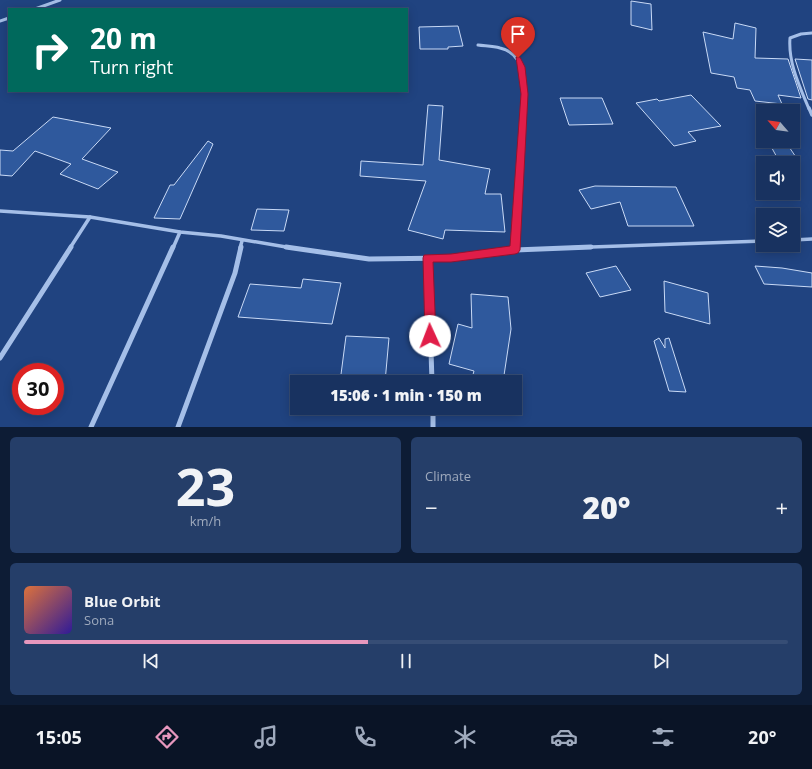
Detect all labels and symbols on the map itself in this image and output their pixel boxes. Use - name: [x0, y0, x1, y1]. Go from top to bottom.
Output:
- pin: [501, 17, 535, 58]
- north arrow: [756, 104, 800, 148]
- position arrow: [409, 315, 451, 357]
- speed limit sign: 30: [12, 363, 64, 415]

